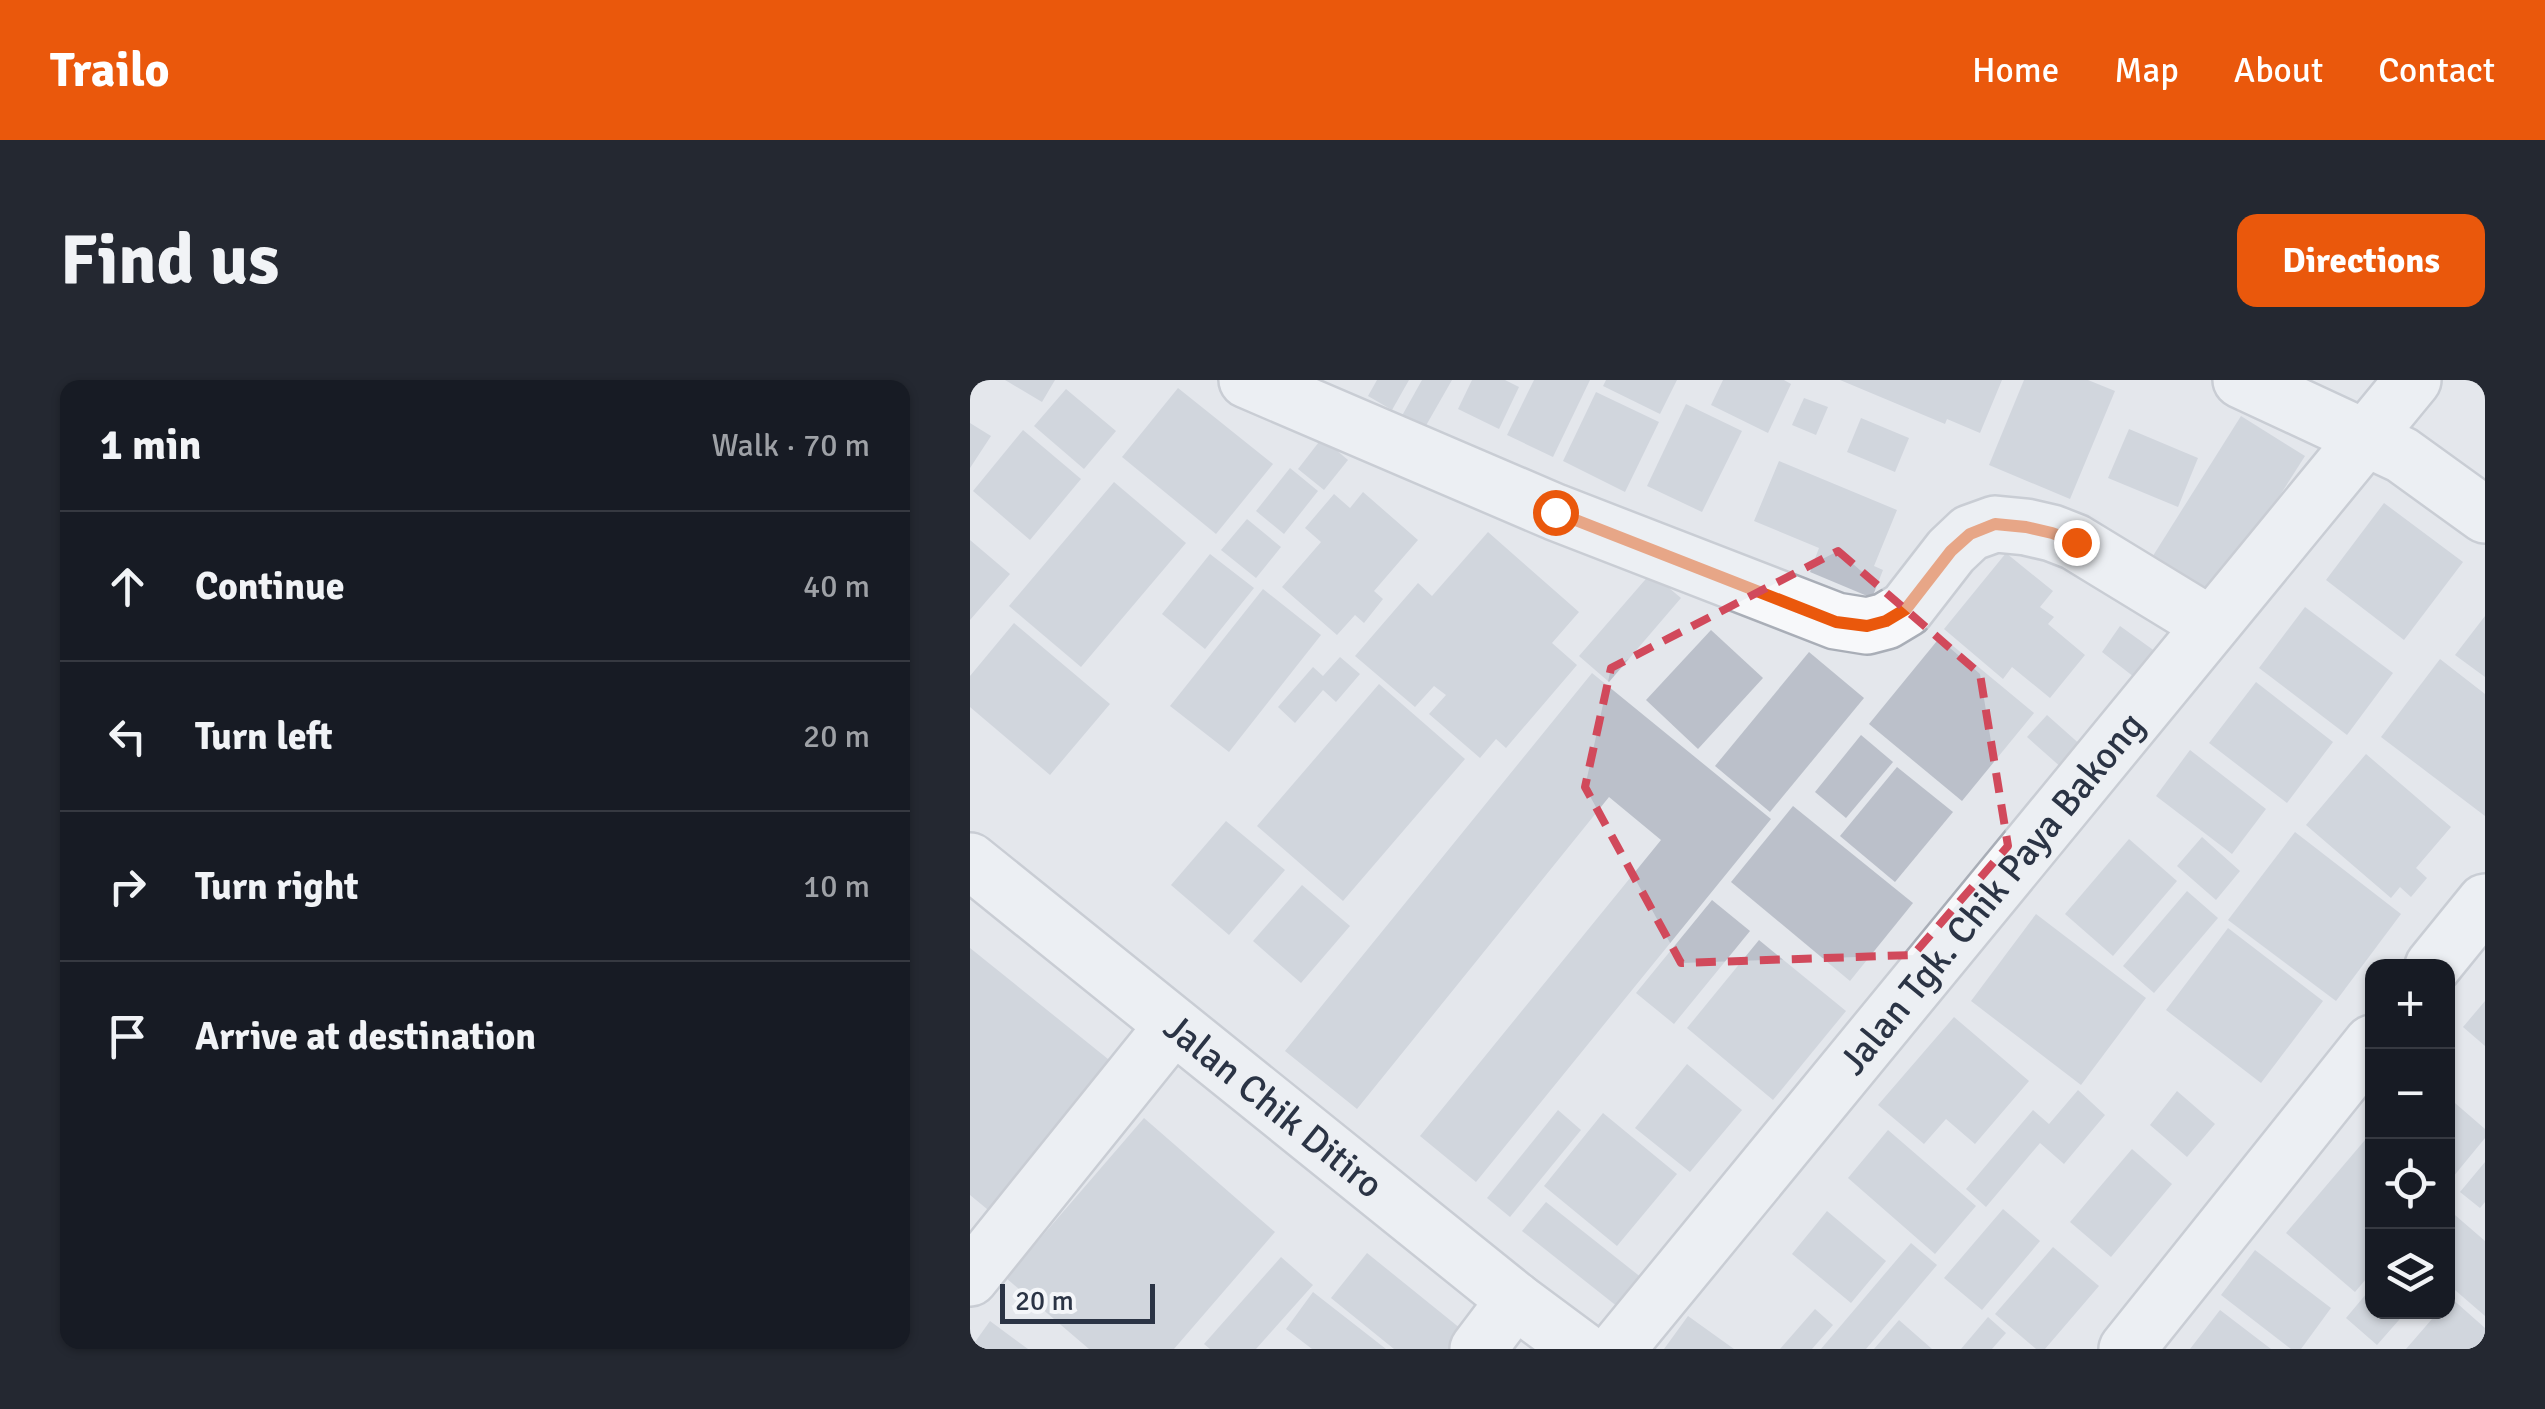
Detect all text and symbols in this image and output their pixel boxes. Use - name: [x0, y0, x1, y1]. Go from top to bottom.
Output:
- text: Trailo: [50, 41, 170, 100]
- text: Home: [1972, 49, 2059, 92]
- text: Map: [2114, 49, 2179, 92]
- text: About: [2234, 49, 2323, 92]
- text: Contact: [2378, 49, 2495, 92]
- button: Directions: [2237, 214, 2485, 307]
- text: Find us: [60, 217, 279, 303]
- text: 1 min: [100, 420, 201, 471]
- text: Walk · 70 m: [711, 426, 870, 465]
- route start: [1533, 490, 1579, 536]
- route end: [2054, 520, 2100, 566]
- icon: ahead: [100, 559, 155, 614]
- text: Continue: [195, 563, 345, 610]
- text: 40 m: [803, 567, 870, 606]
- street label: Jalan Tgk. Chik Paya Bakong: [1829, 703, 2155, 1084]
- icon: left: [100, 709, 155, 764]
- text: Turn left: [195, 713, 333, 760]
- text: 20 m: [803, 717, 870, 756]
- icon: right: [100, 859, 155, 914]
- text: Turn right: [195, 863, 359, 910]
- text: 10 m: [803, 867, 870, 906]
- map controls: [2365, 959, 2455, 1319]
- button: +: [2365, 959, 2455, 1049]
- street label: Jalan Chik Ditiro: [1154, 1004, 1393, 1208]
- icon: arrive: [100, 1009, 155, 1064]
- text: Arrive at destination: [195, 1013, 536, 1060]
- button: −: [2365, 1049, 2455, 1139]
- button: locate: [2365, 1139, 2455, 1229]
- button: layers: [2365, 1229, 2455, 1319]
- scale bar: [1000, 1279, 1155, 1324]
- text: 20 m: [1015, 1284, 1074, 1318]

